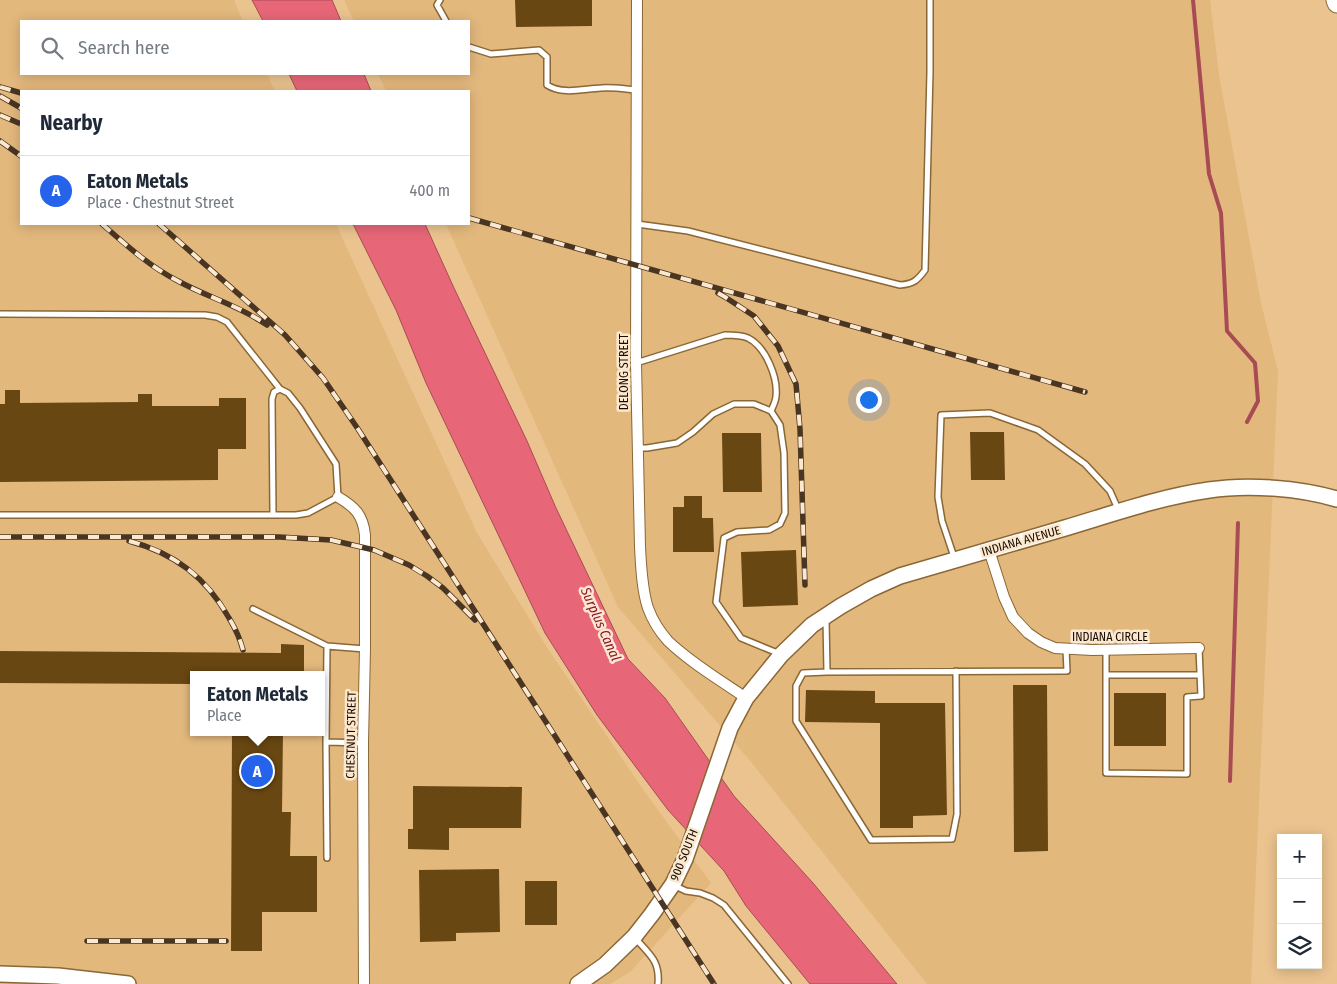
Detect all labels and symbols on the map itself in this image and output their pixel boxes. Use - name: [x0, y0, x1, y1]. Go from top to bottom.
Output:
- street label: DELONG STREET: [617, 333, 631, 410]
- your location: [856, 387, 882, 413]
- street label: INDIANA AVENUE: [980, 523, 1062, 559]
- water label: Surplus Canal: [576, 584, 624, 664]
- street label: INDIANA CIRCLE: [1072, 630, 1148, 644]
- street label: CHESTNUT STREET: [343, 691, 359, 779]
- pin: A: [241, 752, 273, 790]
- street label: 900 SOUTH: [667, 827, 701, 883]

